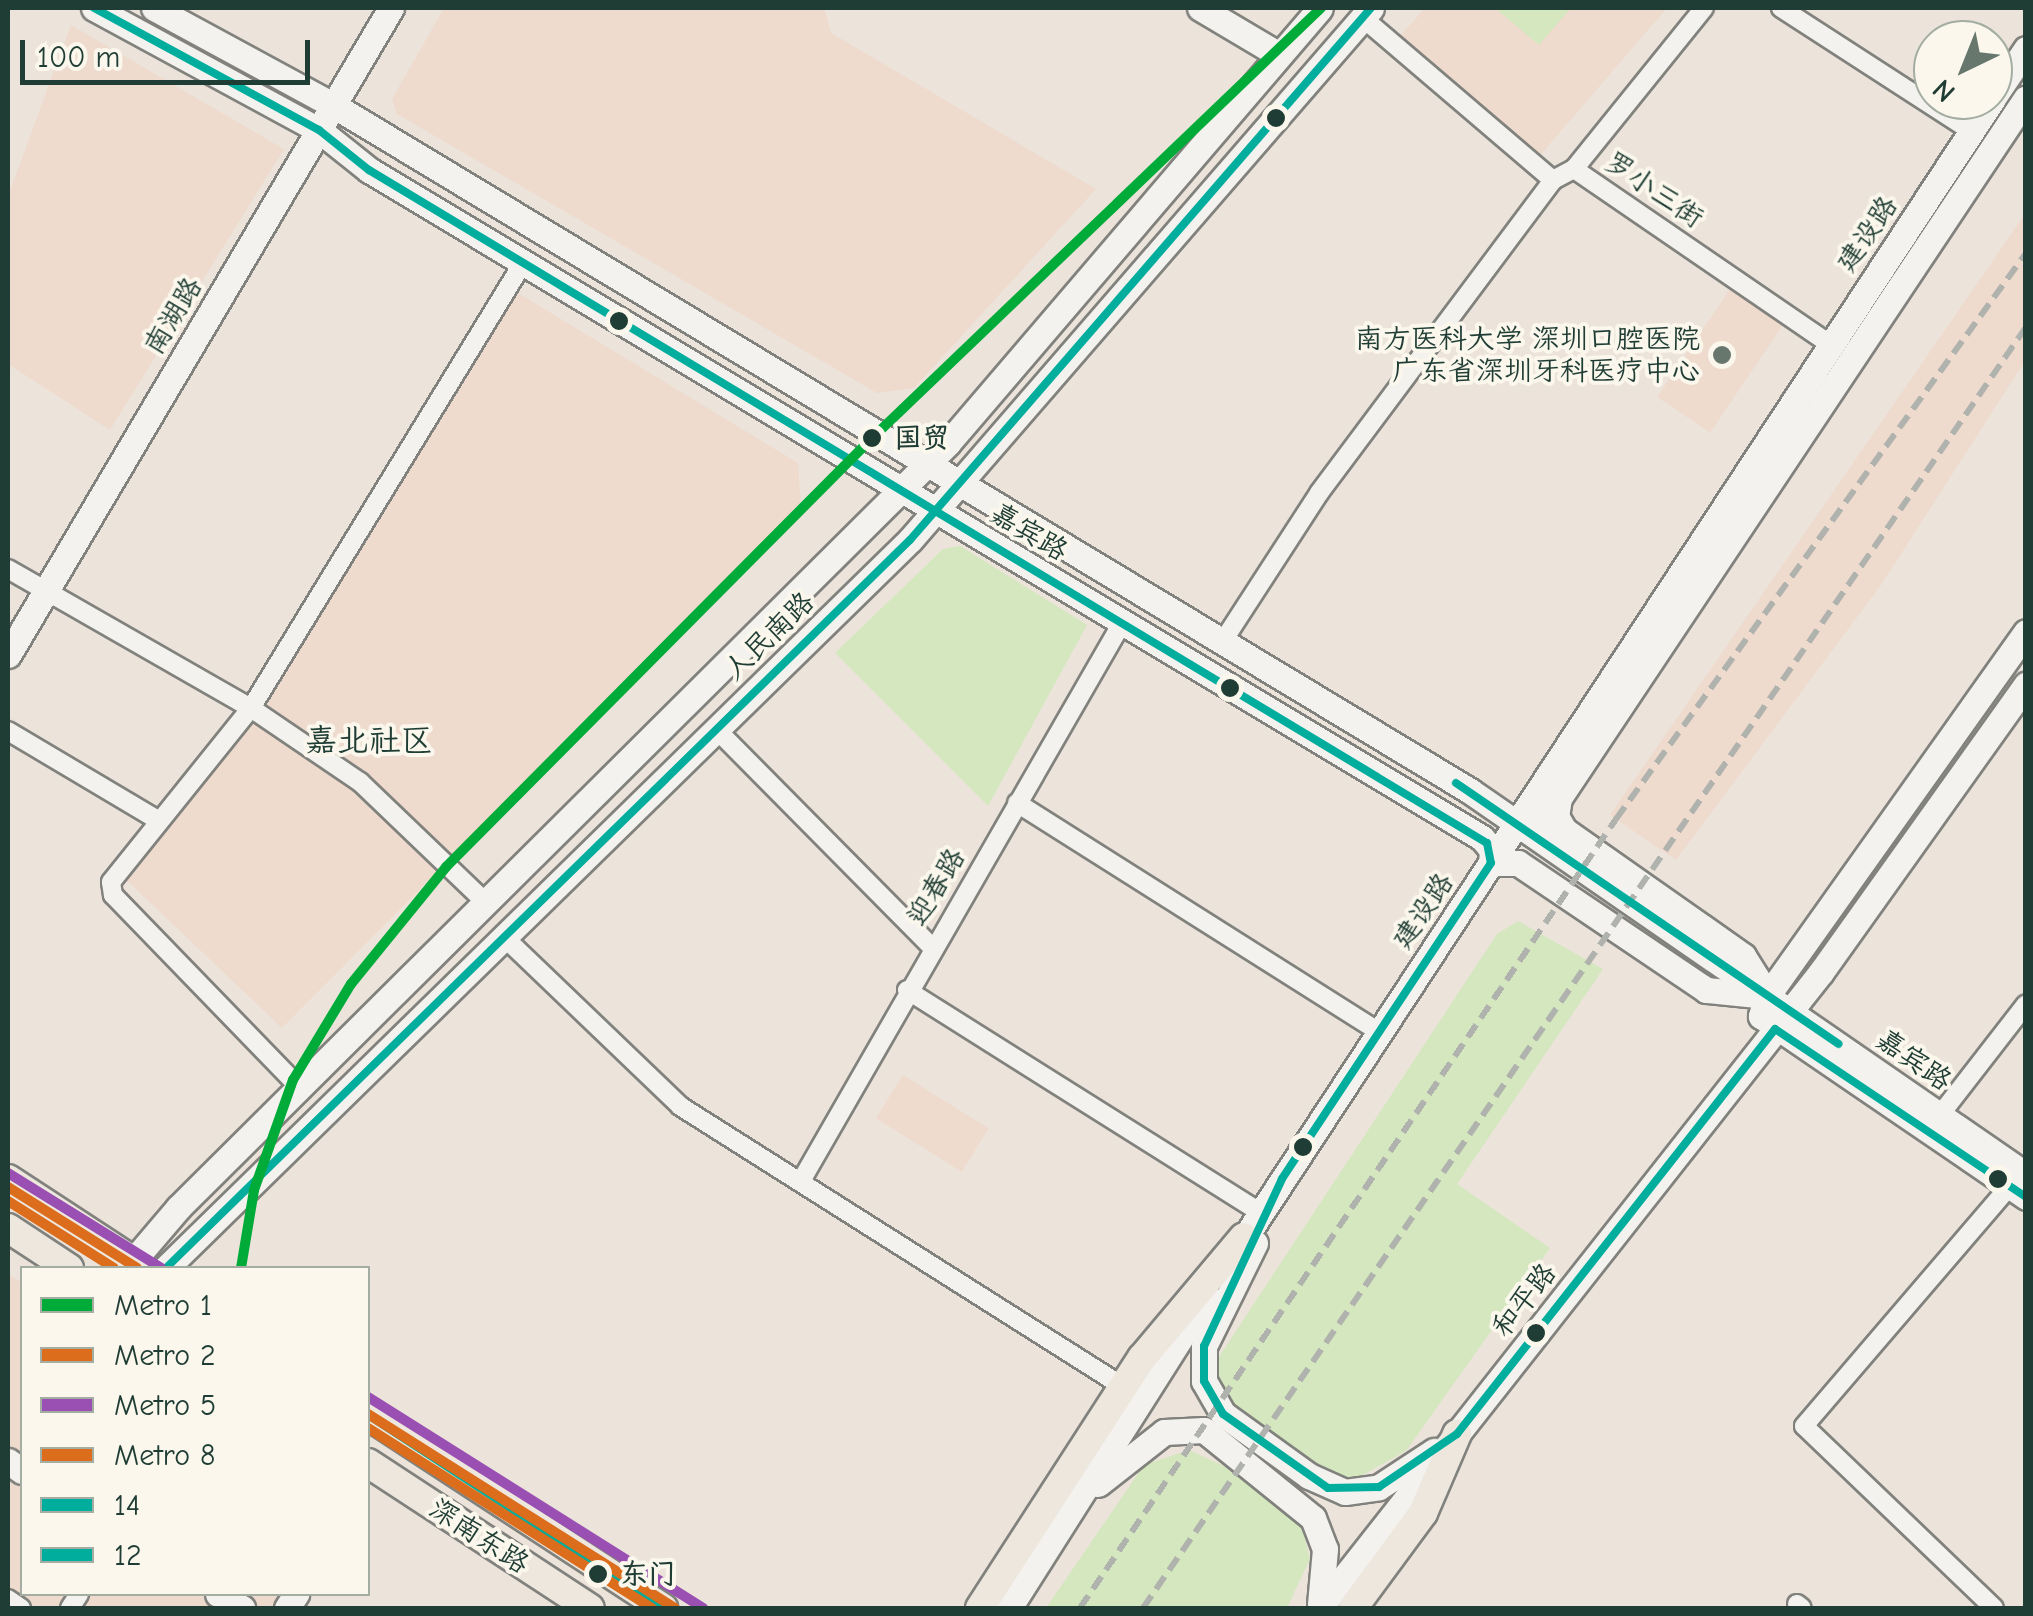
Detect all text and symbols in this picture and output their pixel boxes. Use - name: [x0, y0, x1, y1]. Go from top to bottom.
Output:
- scale bar: [25, 20, 315, 82]
- north arrow: [1913, 20, 2013, 120]
- text: 100 m: [37, 40, 120, 75]
- text: N: [1926, 73, 1962, 108]
- unlabelled marker: [1266, 108, 1286, 128]
- street label: 罗小三街: [1598, 145, 1710, 235]
- street label: 建设路: [1830, 190, 1904, 278]
- street label: 南湖路: [137, 271, 209, 361]
- unlabelled marker: [609, 311, 629, 331]
- place label: 南方医科大学 深圳口腔医院 广东省深圳牙科医疗中心: [1355, 322, 1700, 388]
- marker: 南方医科大学 深圳口腔医院 广东省深圳牙科医疗中心: [1709, 342, 1735, 368]
- place label: 国贸: [894, 421, 950, 455]
- marker: 国贸: [859, 425, 885, 451]
- street label: 嘉宾路: [984, 496, 1074, 568]
- street label: 人民南路: [717, 585, 821, 687]
- unlabelled marker: [1220, 678, 1240, 698]
- district label: 嘉北社区: [305, 722, 433, 760]
- street label: 迎春路: [900, 842, 972, 932]
- street label: 建设路: [1386, 867, 1460, 955]
- street label: 嘉宾路: [1870, 1022, 1958, 1098]
- unlabelled marker: [1293, 1137, 1313, 1157]
- unlabelled marker: [1988, 1169, 2008, 1189]
- street label: 和平路: [1485, 1257, 1563, 1343]
- legend: [20, 1266, 370, 1596]
- text: Metro 1: [114, 1288, 212, 1323]
- unlabelled marker: [1526, 1323, 1546, 1343]
- text: Metro 2: [114, 1338, 216, 1373]
- text: Metro 5: [114, 1388, 216, 1423]
- text: Metro 8: [114, 1438, 216, 1473]
- text: 14: [114, 1488, 140, 1523]
- street label: 深南东路: [423, 1491, 535, 1581]
- text: 12: [114, 1538, 142, 1573]
- place label: 东门: [620, 1557, 676, 1591]
- marker: 东门: [585, 1561, 611, 1587]

